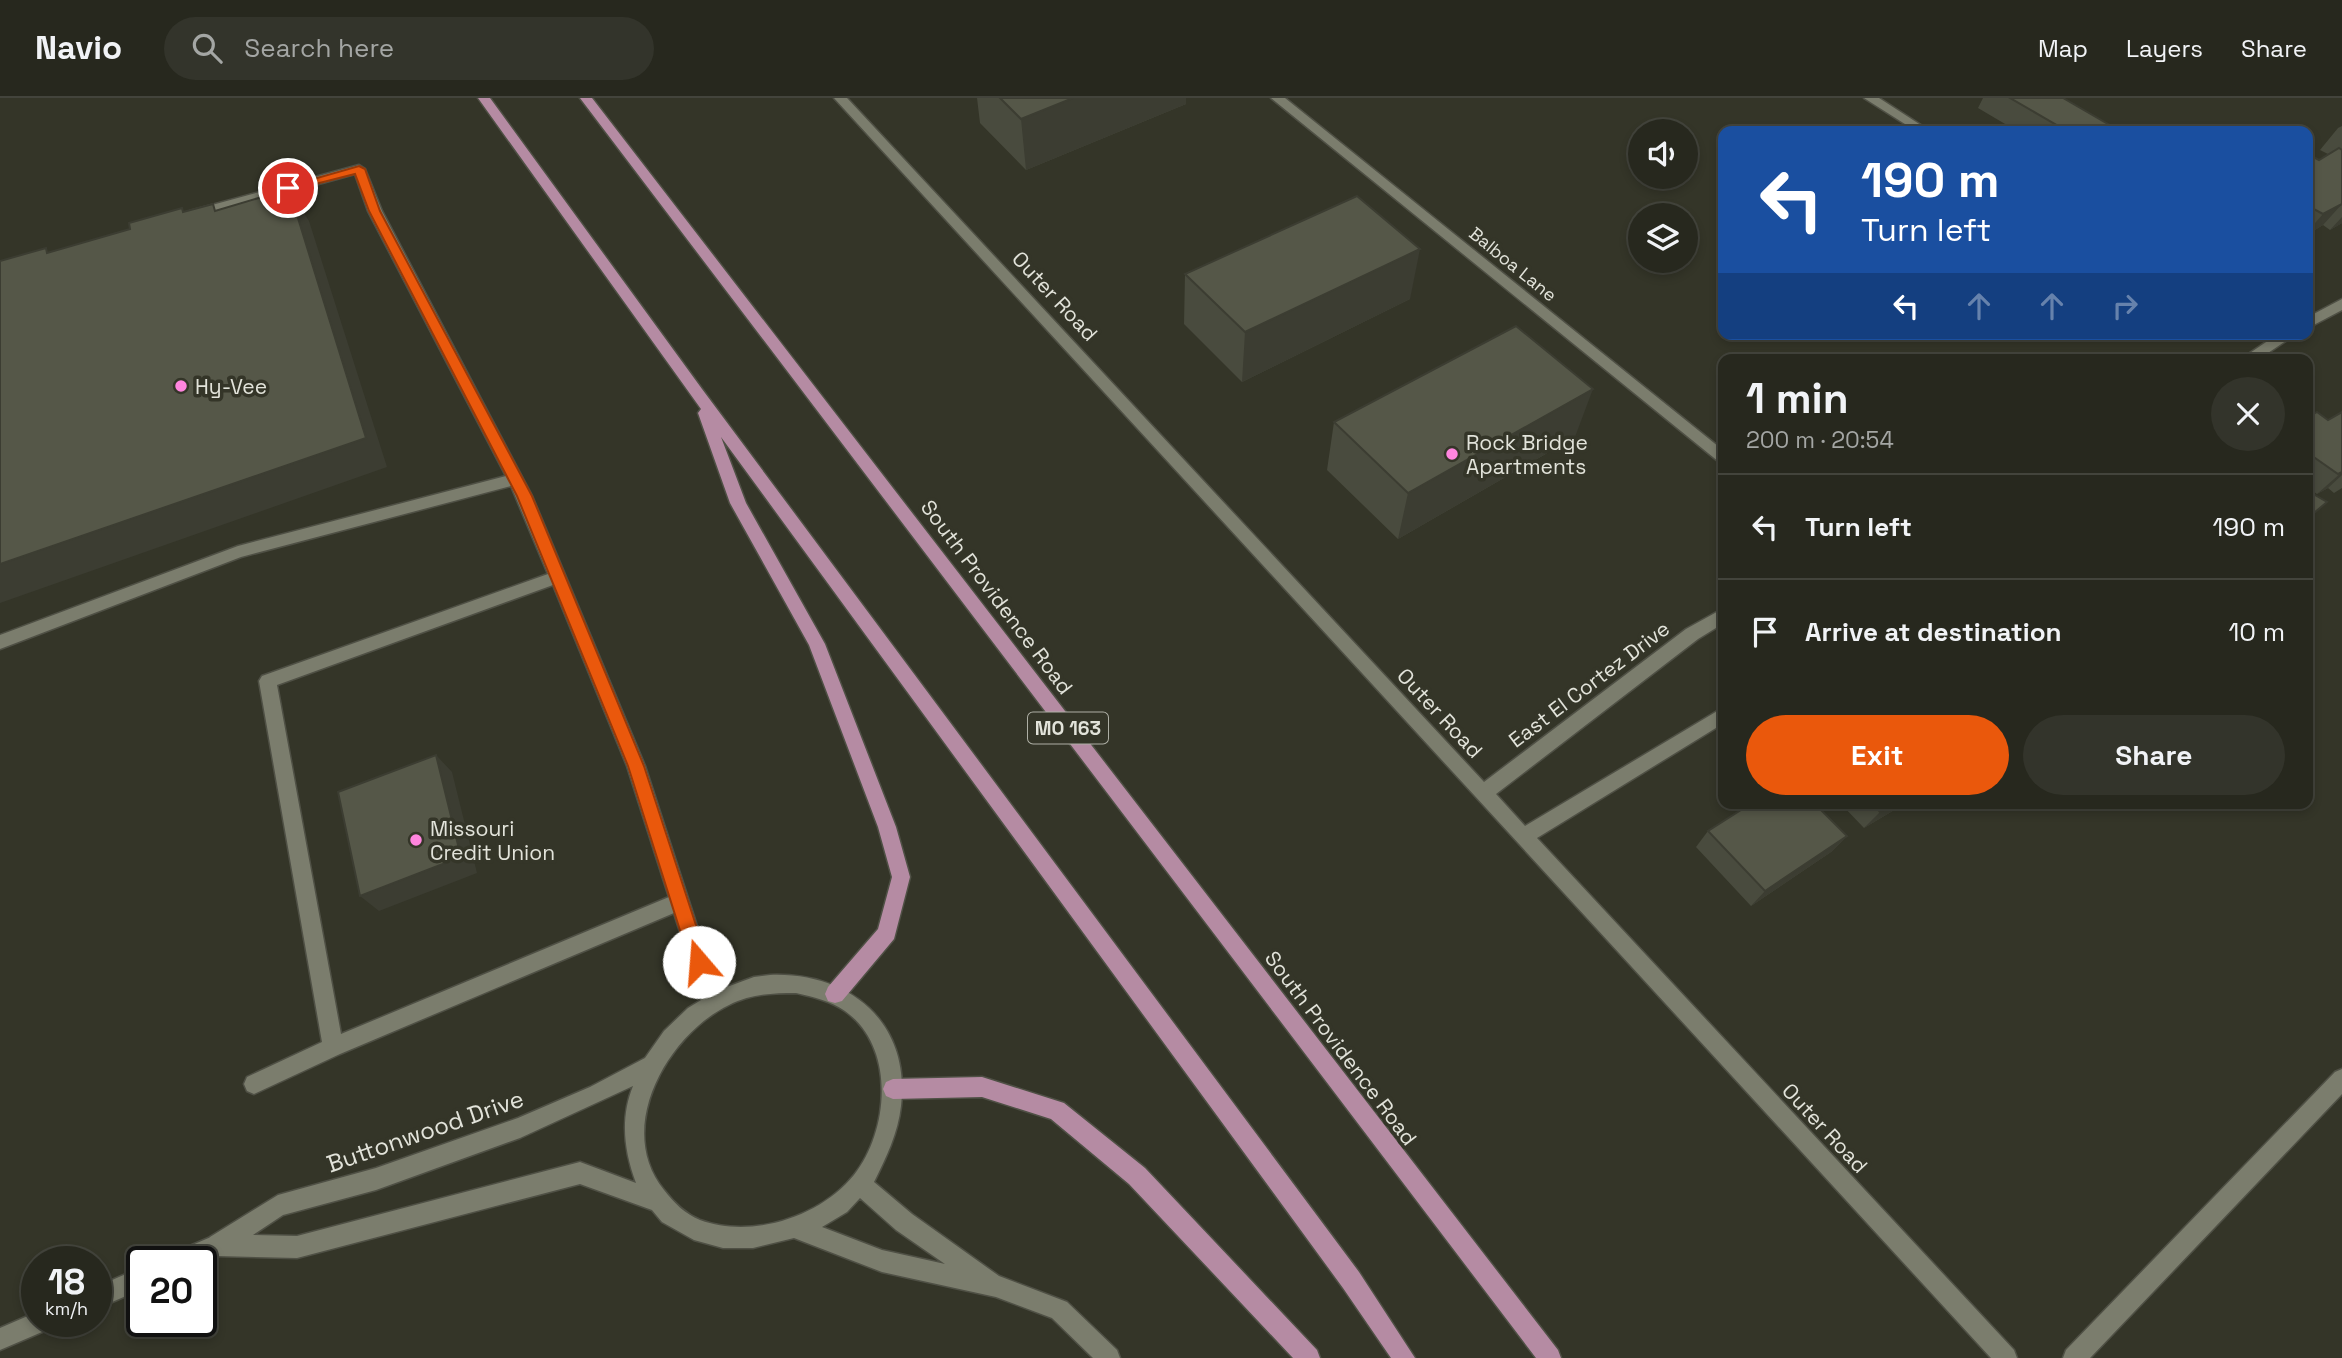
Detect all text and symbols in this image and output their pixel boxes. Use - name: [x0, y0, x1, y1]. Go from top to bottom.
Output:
- search box: [164, 17, 654, 80]
- text: Navio: [35, 27, 122, 69]
- icon: search: [188, 29, 226, 67]
- text: Search here: [244, 31, 394, 65]
- text: Map: [2038, 33, 2088, 64]
- text: Layers: [2126, 33, 2203, 64]
- text: Share: [2241, 33, 2307, 64]
- map controls: [1628, 119, 1698, 273]
- button: sound: [1628, 119, 1698, 189]
- text: 190 m: [1861, 149, 1999, 211]
- icon: left: [1746, 154, 1837, 245]
- pin: [258, 158, 318, 218]
- icon: arrive: [269, 169, 307, 207]
- button: layers: [1628, 203, 1698, 273]
- text: Turn left: [1861, 210, 1991, 250]
- street label: Balboa Lane: [1464, 222, 1562, 306]
- street label: Outer Road: [1006, 245, 1104, 347]
- icon: left: [1887, 287, 1925, 325]
- icon: ahead: [1960, 287, 1998, 325]
- icon: ahead: [2033, 287, 2071, 325]
- icon: right: [2106, 287, 2144, 325]
- text: 1 min: [1746, 372, 1849, 425]
- place label: Hy-Vee: [195, 373, 267, 400]
- button: close: [2211, 377, 2285, 451]
- marker: Hy-Vee: [173, 378, 189, 394]
- text: 200 m · 20:54: [1746, 425, 1894, 455]
- place label: Rock Bridge Apartments: [1466, 429, 1588, 480]
- marker: Rock Bridge Apartments: [1444, 446, 1460, 462]
- street label: South Providence Road: [915, 494, 1079, 700]
- icon: left: [1746, 508, 1784, 546]
- text: Turn left: [1805, 510, 1912, 544]
- text: 190 m: [2213, 510, 2285, 544]
- icon: arrive: [1746, 613, 1784, 651]
- street label: East El Cortez Drive: [1503, 615, 1675, 753]
- text: Arrive at destination: [1805, 615, 2062, 649]
- text: 10 m: [2228, 615, 2285, 649]
- street label: Outer Road: [1391, 662, 1489, 764]
- road number: MO 163: [1028, 712, 1108, 744]
- button: Exit: [1746, 715, 2009, 795]
- button: Share: [2023, 715, 2285, 795]
- place label: Missouri Credit Union: [430, 815, 555, 866]
- marker: Missouri Credit Union: [408, 832, 424, 848]
- position arrow: [662, 925, 736, 999]
- street label: South Providence Road: [1259, 945, 1423, 1151]
- street label: Outer Road: [1776, 1077, 1874, 1179]
- street label: Buttonwood Drive: [322, 1083, 528, 1179]
- speed limit sign: 20: [126, 1246, 217, 1337]
- text: 18: [48, 1260, 85, 1304]
- text: km/h: [45, 1297, 88, 1320]

